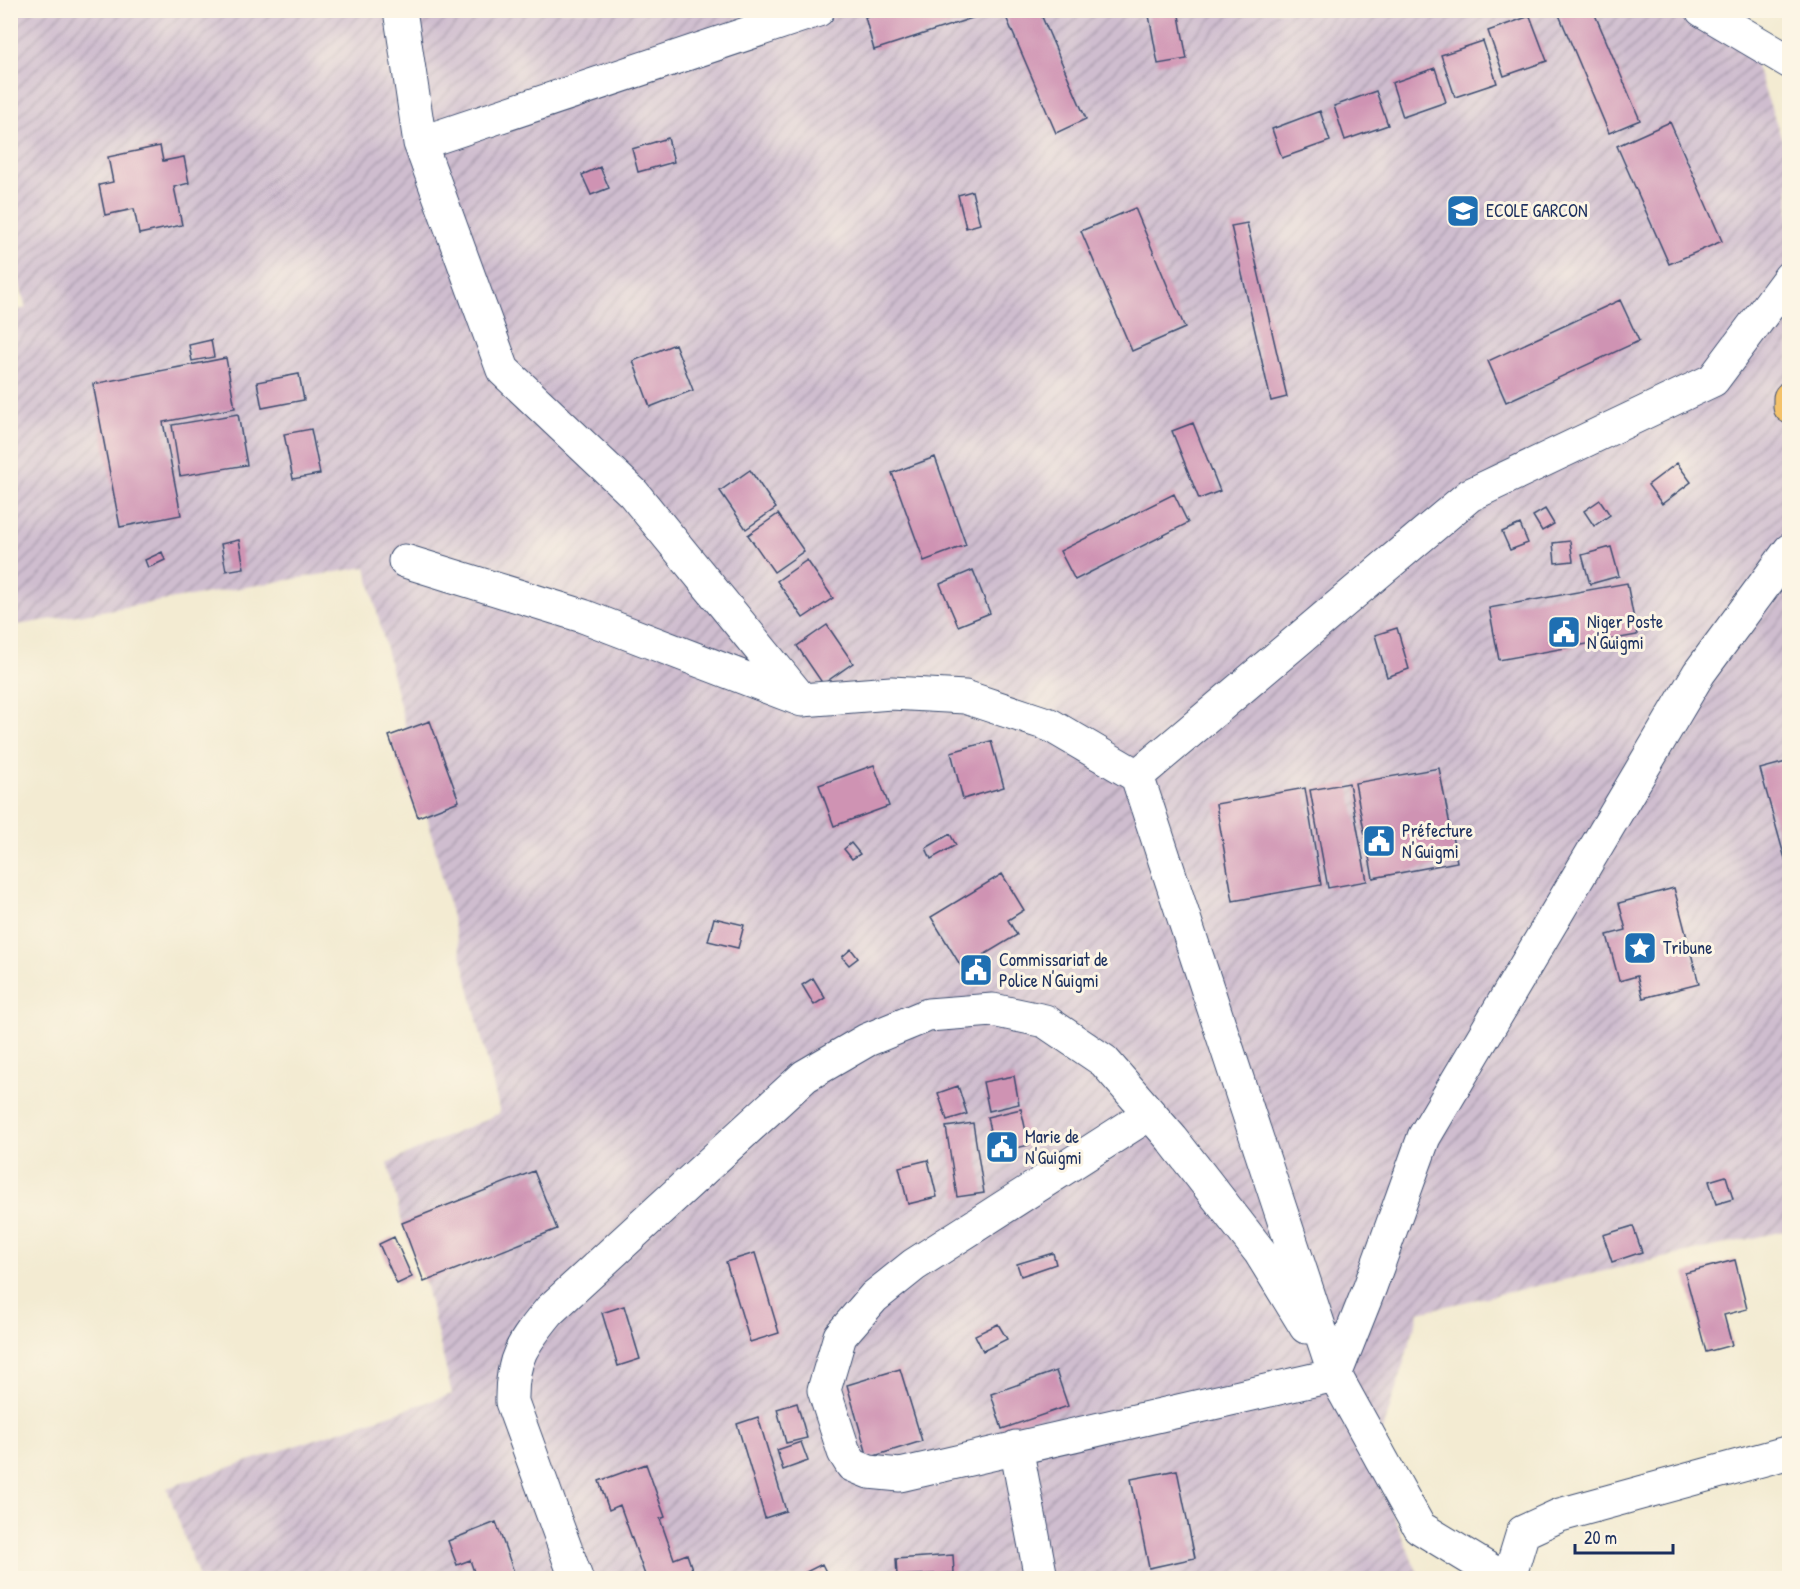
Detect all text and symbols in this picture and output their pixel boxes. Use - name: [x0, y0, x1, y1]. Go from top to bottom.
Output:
- school or university icon: ECOLE GARCON: [1445, 193, 1481, 229]
- place label: ECOLE GARCON: [1486, 198, 1588, 223]
- place label: Niger Poste N'Guigmi: [1587, 609, 1663, 655]
- public building icon: Niger Poste N'Guigmi: [1546, 614, 1582, 650]
- place label: Préfecture N'Guigmi: [1402, 818, 1473, 864]
- public building icon: Préfecture N'Guigmi: [1361, 823, 1397, 859]
- place icon: Tribune: [1622, 930, 1658, 966]
- place label: Tribune: [1663, 935, 1712, 960]
- place label: Commissariat de Police N'Guigmi: [999, 947, 1108, 993]
- public building icon: Commissariat de Police N'Guigmi: [958, 952, 994, 988]
- place label: Marie de N'Guigmi: [1025, 1124, 1082, 1170]
- public building icon: Marie de N'Guigmi: [984, 1129, 1020, 1165]
- scale bar: [1575, 1517, 1672, 1555]
- text: 20 m: [1584, 1525, 1617, 1550]

